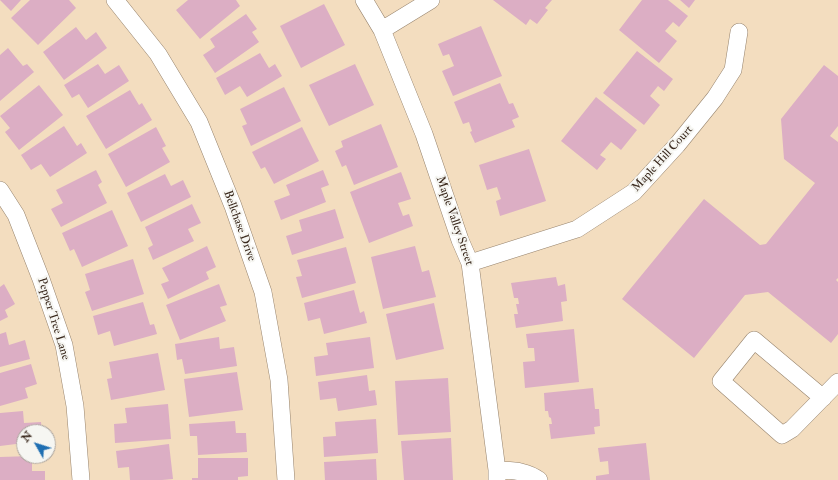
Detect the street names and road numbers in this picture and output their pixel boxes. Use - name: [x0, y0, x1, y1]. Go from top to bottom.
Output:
- street label: Maple Hill Court: [630, 123, 696, 195]
- street label: Maple Valley Street: [432, 175, 476, 267]
- street label: Bellchase Drive: [220, 189, 258, 263]
- street label: Pepper Tree Lane: [34, 276, 72, 362]

